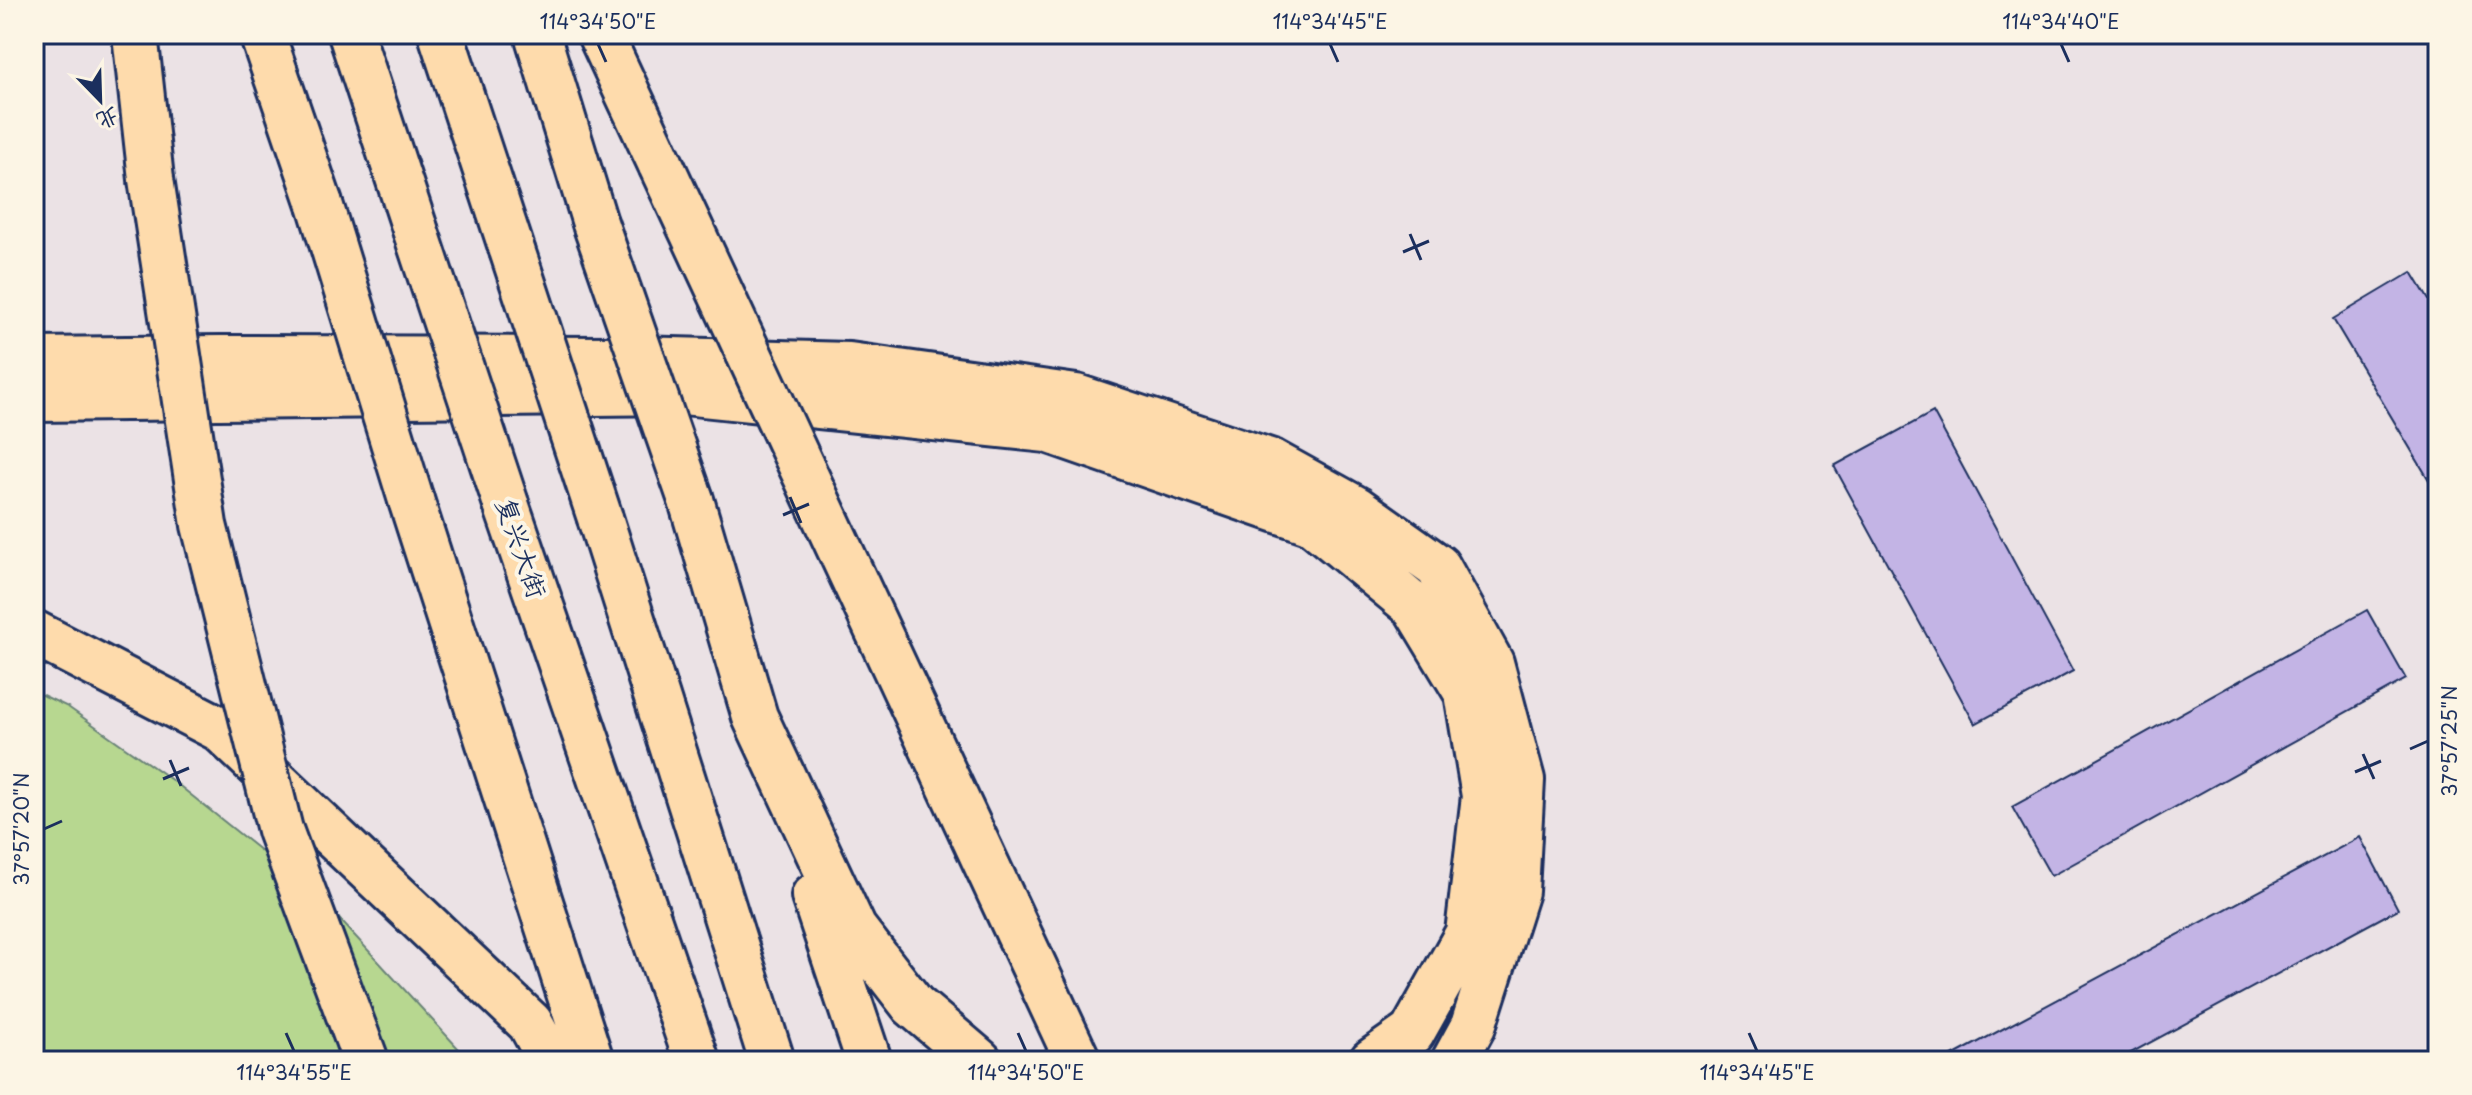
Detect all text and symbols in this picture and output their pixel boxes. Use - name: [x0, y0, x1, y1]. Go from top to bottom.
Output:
- text: 114°34'50"E: [540, 6, 656, 36]
- text: 114°34'45"E: [1272, 6, 1388, 36]
- text: 114°34'40"E: [2002, 6, 2120, 36]
- north arrow: [60, 60, 140, 140]
- text: 北: [92, 100, 125, 139]
- street label: 复兴大街: [487, 492, 558, 603]
- text: 37°57'25"N: [2434, 685, 2464, 797]
- text: 37°57'20"N: [6, 772, 36, 886]
- text: 114°34'55"E: [236, 1057, 352, 1087]
- text: 114°34'50"E: [968, 1057, 1084, 1087]
- text: 114°34'45"E: [1699, 1057, 1815, 1087]

